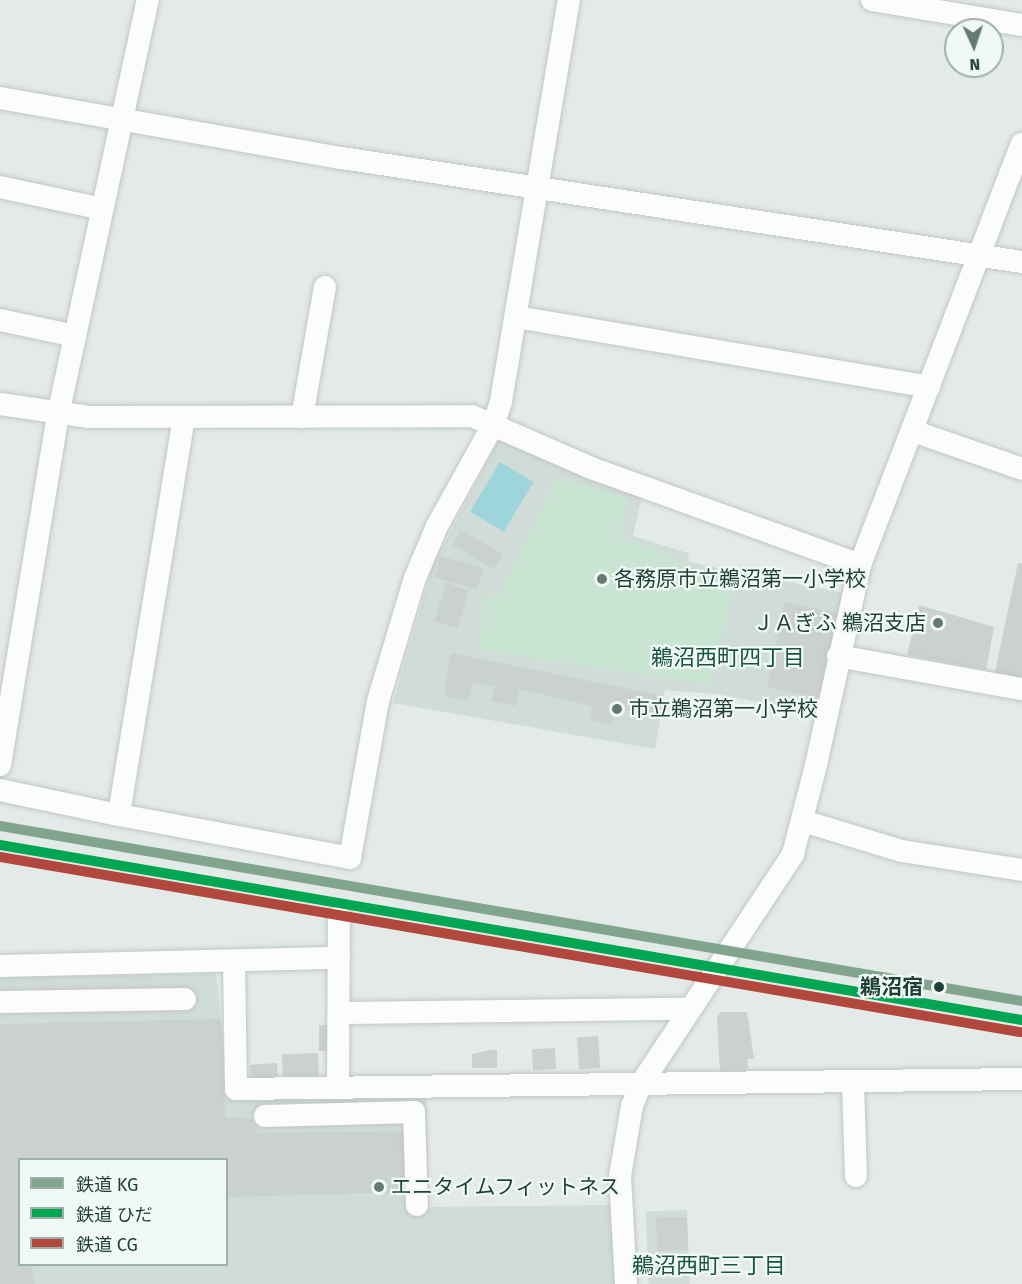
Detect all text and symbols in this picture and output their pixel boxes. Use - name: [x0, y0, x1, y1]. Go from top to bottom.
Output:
- north arrow: [944, 18, 1004, 78]
- text: N: [969, 55, 981, 74]
- place label: 各務原市立鵜沼第一小学校: [614, 566, 866, 592]
- marker: 各務原市立鵜沼第一小学校: [595, 572, 609, 586]
- place label: ＪＡぎふ 鵜沼支店: [752, 610, 926, 636]
- marker: ＪＡぎふ 鵜沼支店: [931, 616, 945, 630]
- district label: 鵜沼西町四丁目: [651, 645, 805, 671]
- place label: 市立鵜沼第一小学校: [629, 696, 818, 722]
- marker: 市立鵜沼第一小学校: [610, 702, 624, 716]
- place label: 鵜沼宿: [860, 974, 923, 1000]
- marker: 鵜沼宿: [928, 976, 950, 998]
- legend: [18, 1158, 228, 1266]
- text: 鉄道 KG: [76, 1174, 138, 1196]
- place label: エニタイムフィットネス: [391, 1174, 622, 1200]
- marker: エニタイムフィットネス: [372, 1180, 386, 1194]
- text: 鉄道 ひだ: [76, 1204, 153, 1226]
- text: 鉄道 CG: [76, 1234, 138, 1256]
- district label: 鵜沼西町三丁目: [632, 1253, 786, 1279]

